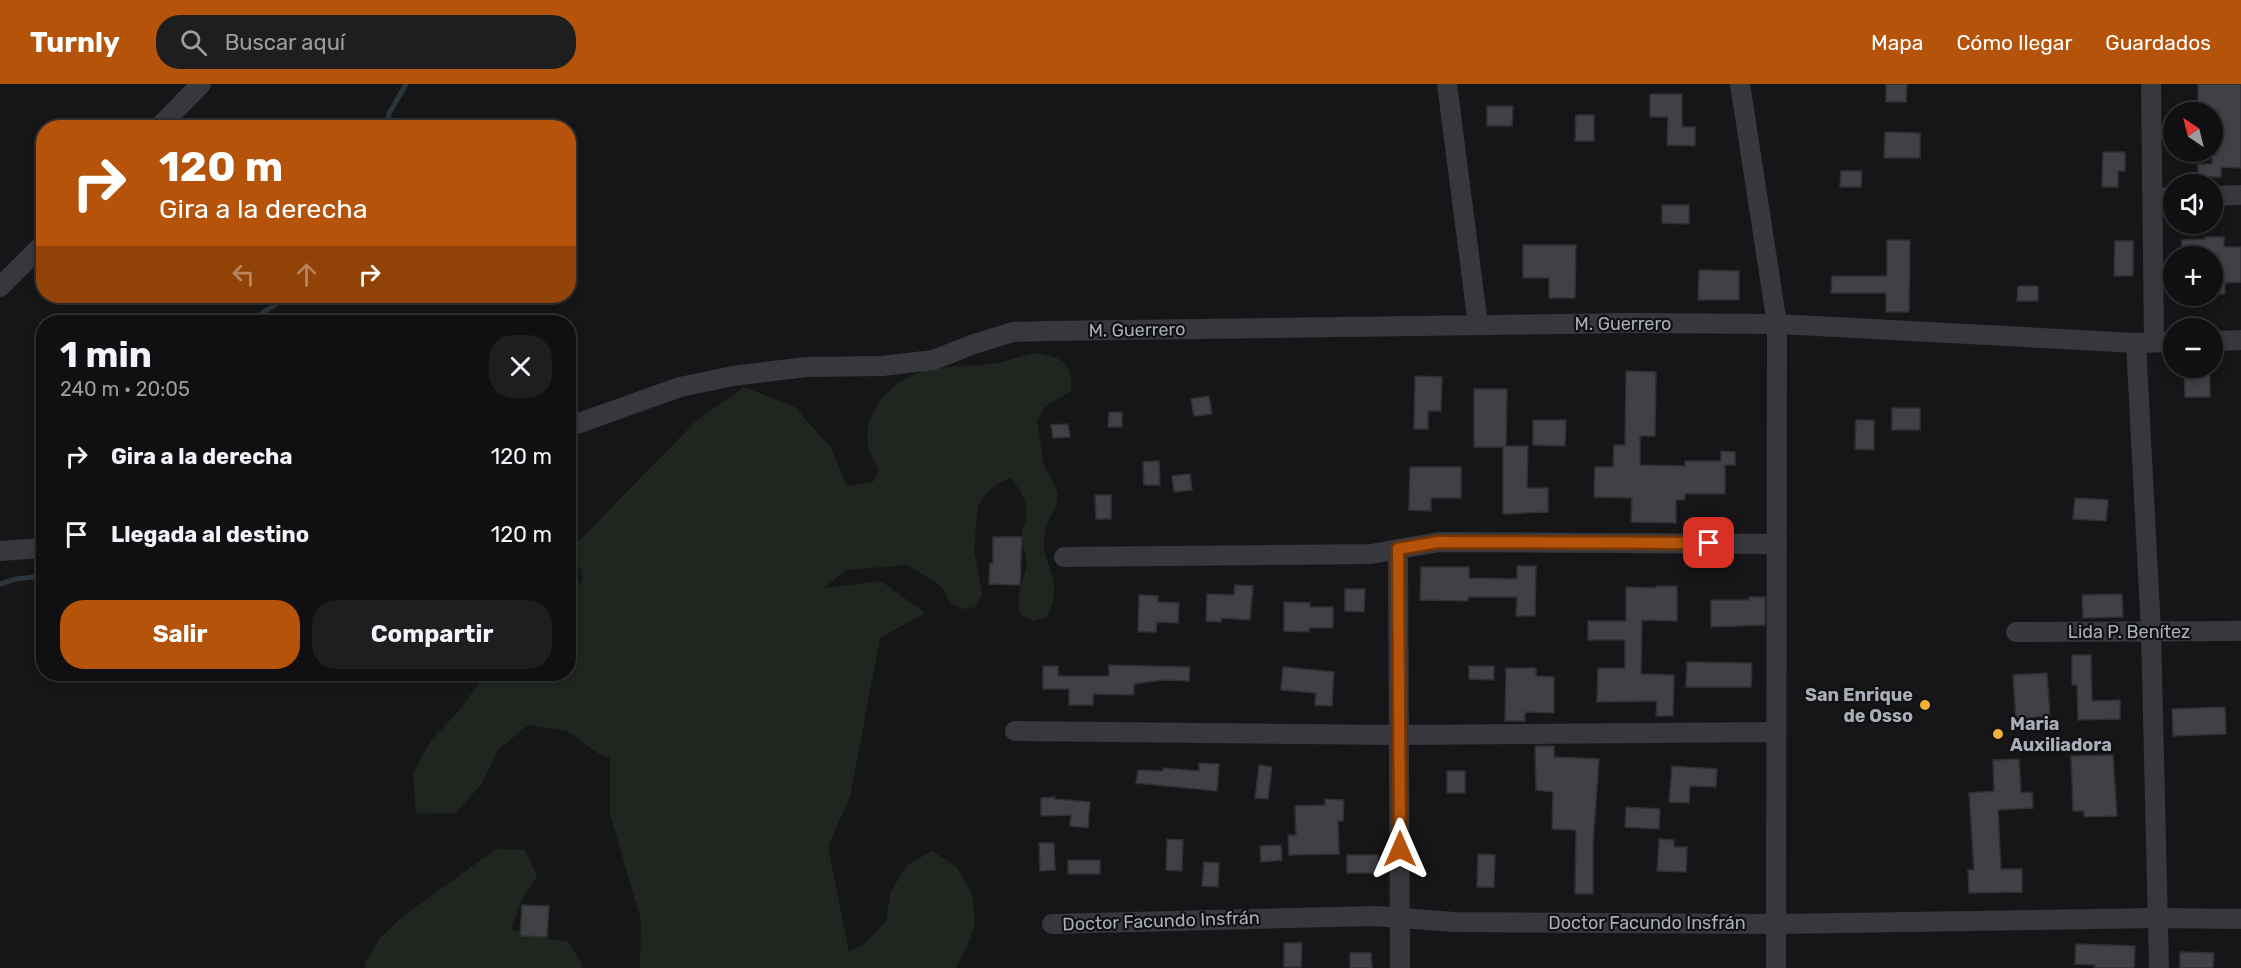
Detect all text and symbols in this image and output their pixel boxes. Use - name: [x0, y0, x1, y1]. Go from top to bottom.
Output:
- search box: [156, 15, 576, 69]
- text: Turnly: [30, 26, 120, 59]
- icon: search: [177, 26, 210, 59]
- text: Buscar aquí: [225, 29, 345, 56]
- text: Mapa: [1871, 30, 1923, 55]
- text: Cómo llegar: [1956, 30, 2072, 55]
- text: Guardados: [2105, 30, 2211, 55]
- north arrow: [2163, 102, 2223, 162]
- map controls: [2163, 102, 2223, 378]
- text: 120 m: [159, 142, 283, 192]
- icon: right: [60, 144, 138, 222]
- button: sound: [2163, 174, 2223, 234]
- text: Gira a la derecha: [159, 193, 368, 225]
- button: +: [2163, 246, 2223, 306]
- icon: left: [227, 258, 260, 291]
- icon: ahead: [290, 258, 323, 291]
- icon: right: [353, 258, 386, 291]
- street label: M. Guerrero: [1575, 313, 1671, 335]
- street label: M. Guerrero: [1088, 318, 1186, 342]
- button: −: [2163, 318, 2223, 378]
- text: 1 min: [60, 333, 152, 376]
- button: close: [489, 335, 552, 398]
- text: 240 m · 20:05: [60, 377, 190, 401]
- icon: right: [60, 440, 93, 473]
- text: Gira a la derecha: [111, 443, 292, 470]
- text: 120 m: [491, 443, 552, 470]
- pin: [1683, 517, 1734, 568]
- icon: arrive: [60, 518, 93, 551]
- text: Llegada al destino: [111, 521, 309, 548]
- text: 120 m: [491, 521, 552, 548]
- icon: arrive: [1692, 526, 1725, 559]
- button: Salir: [60, 600, 300, 669]
- button: Compartir: [312, 600, 552, 669]
- street label: Lida P. Benítez: [2068, 621, 2190, 643]
- place label: San Enrique de Osso: [1805, 684, 1913, 727]
- marker: San Enrique de Osso: [1918, 698, 1932, 712]
- place label: Maria Auxiliadora: [2010, 713, 2112, 756]
- marker: Maria Auxiliadora: [1991, 727, 2005, 741]
- position arrow: [1368, 817, 1432, 881]
- street label: Doctor Facundo Insfrán: [1062, 907, 1260, 935]
- street label: Doctor Facundo Insfrán: [1548, 912, 1746, 934]

